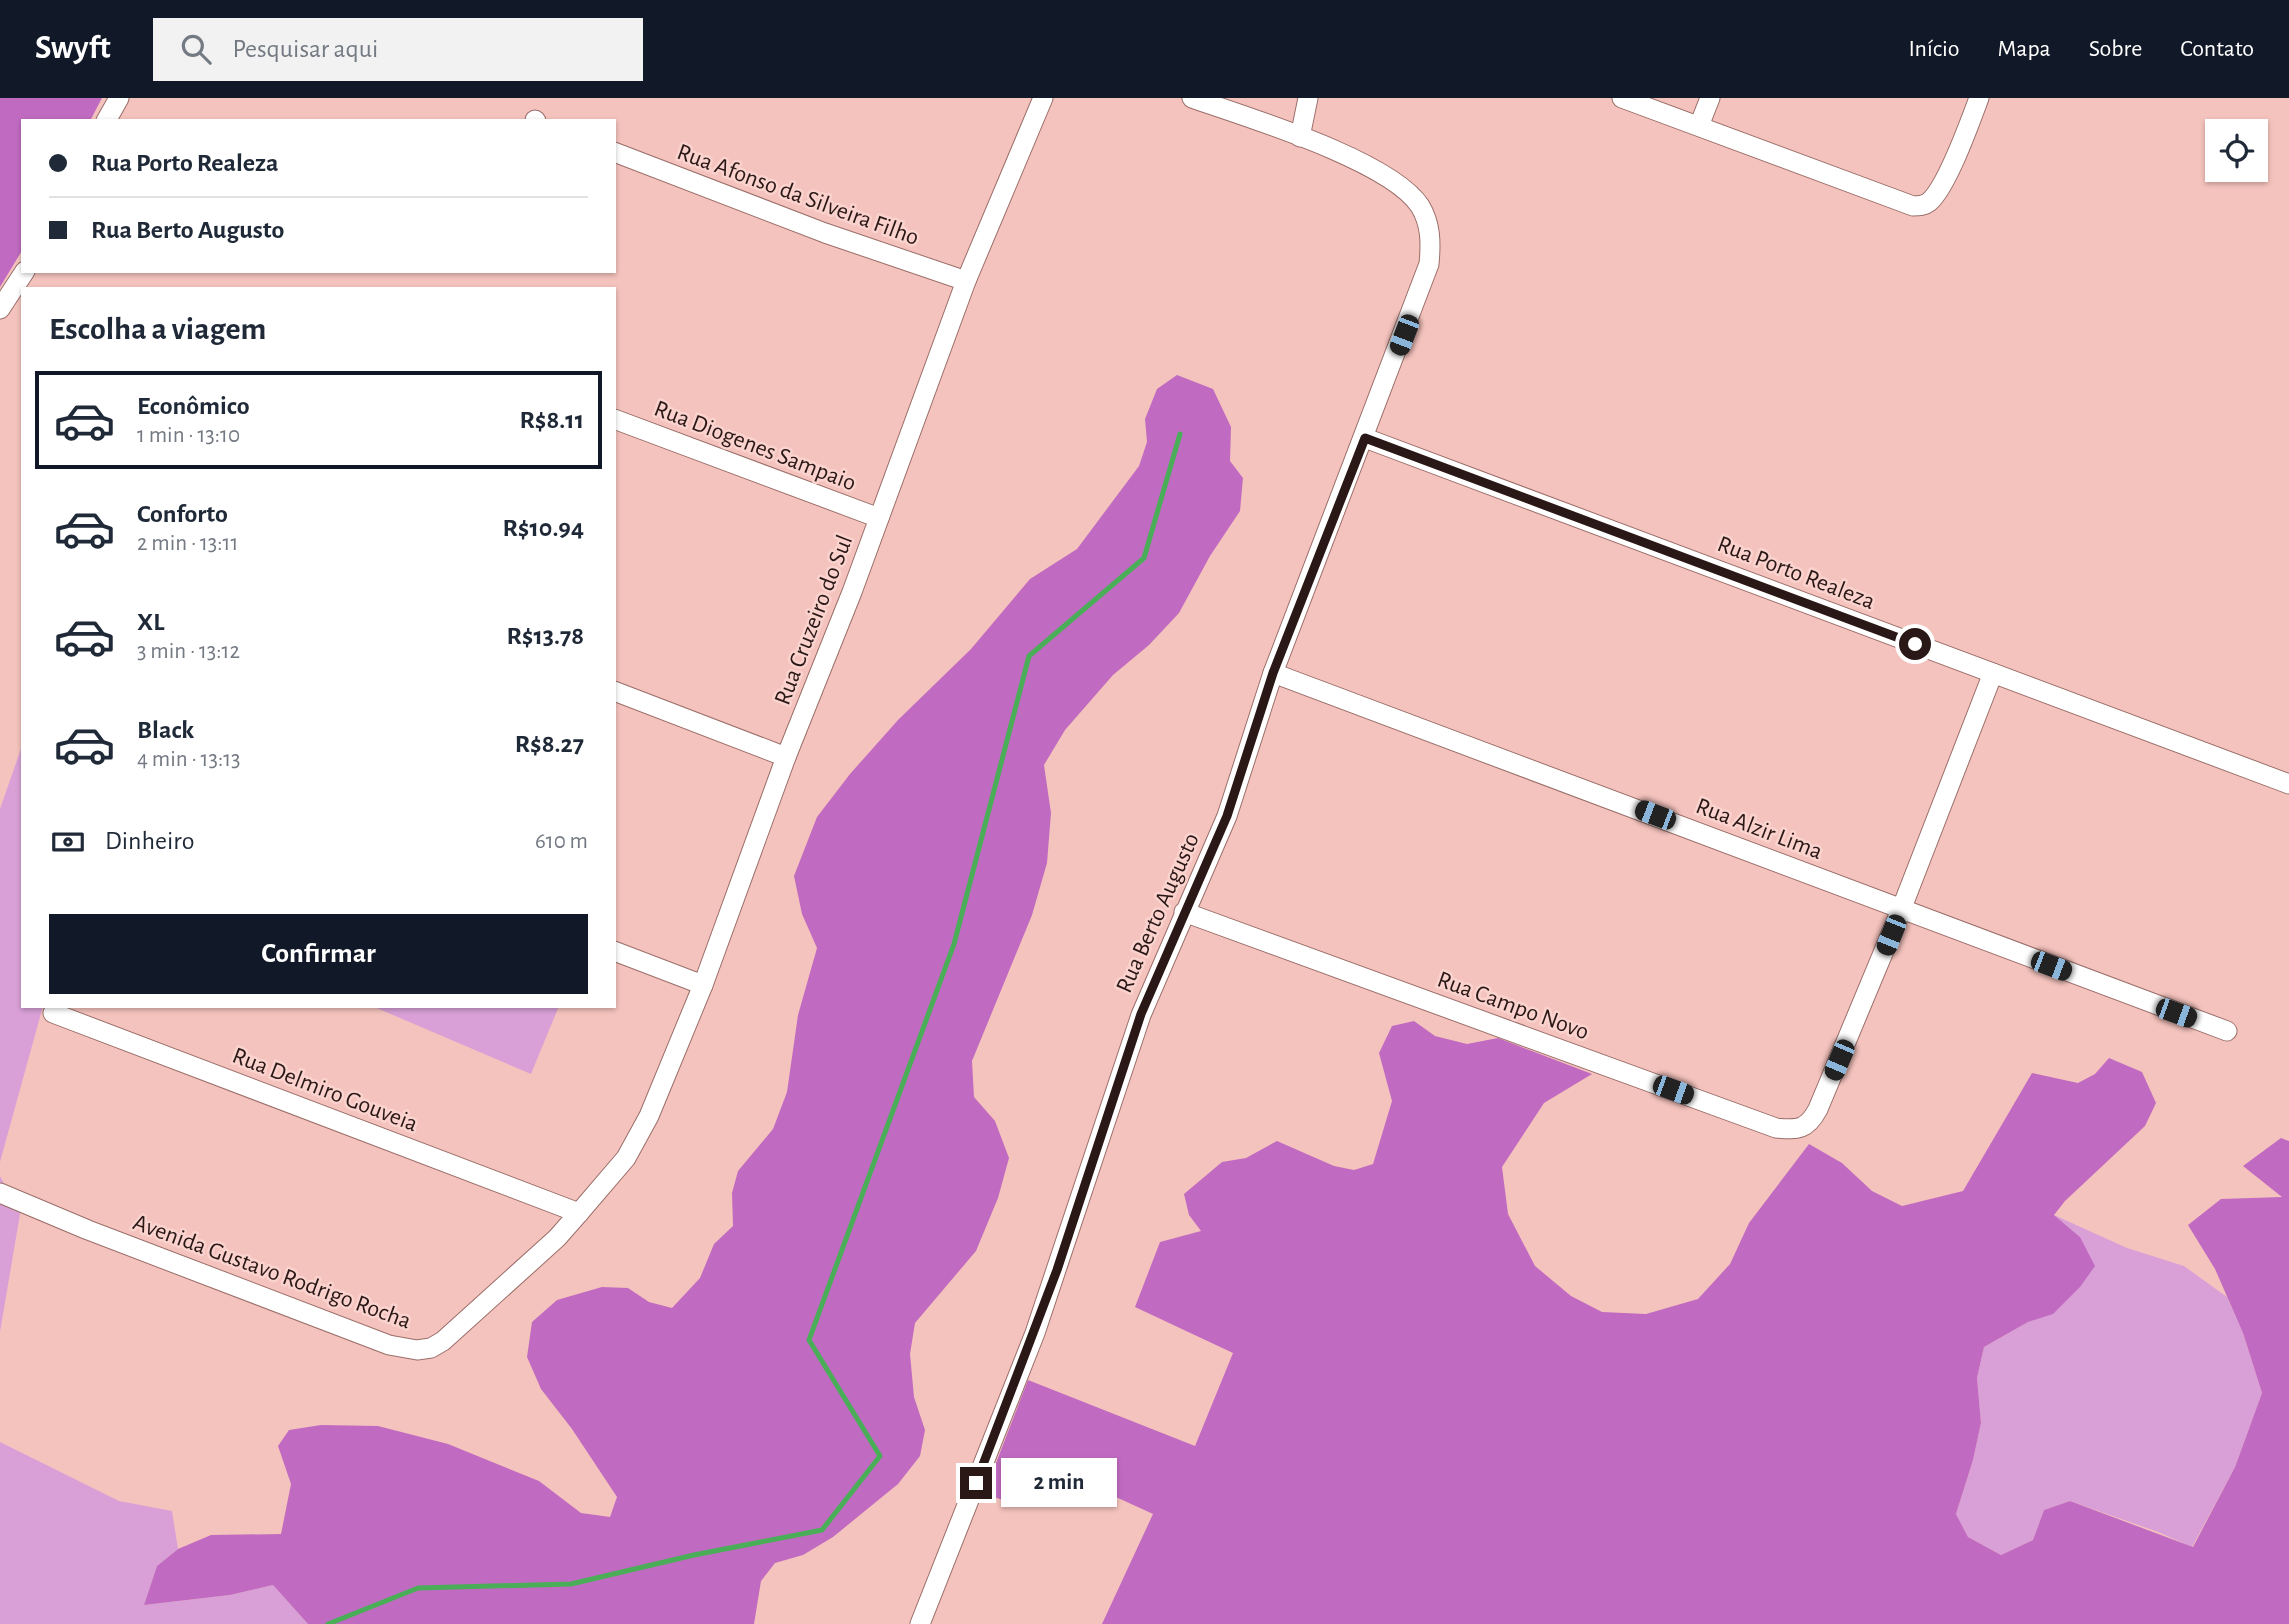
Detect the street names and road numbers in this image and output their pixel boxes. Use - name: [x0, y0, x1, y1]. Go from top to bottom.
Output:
- street label: Rua Afonso da Silveira Filho: [674, 140, 922, 250]
- street label: Rua Diogenes Sampaio: [651, 396, 859, 496]
- street label: Rua Cruzeiro do Sul: [771, 532, 857, 708]
- street label: Rua Porto Realeza: [1714, 532, 1878, 614]
- street label: Rua Alzir Lima: [1692, 794, 1826, 864]
- street label: Rua Berto Augusto: [1112, 829, 1204, 997]
- street label: Rua Campo Novo: [1434, 967, 1592, 1045]
- street label: Rua Delmiro Gouveia: [229, 1044, 421, 1136]
- street label: Avenida Gustavo Rodrigo Rocha: [130, 1210, 414, 1334]

